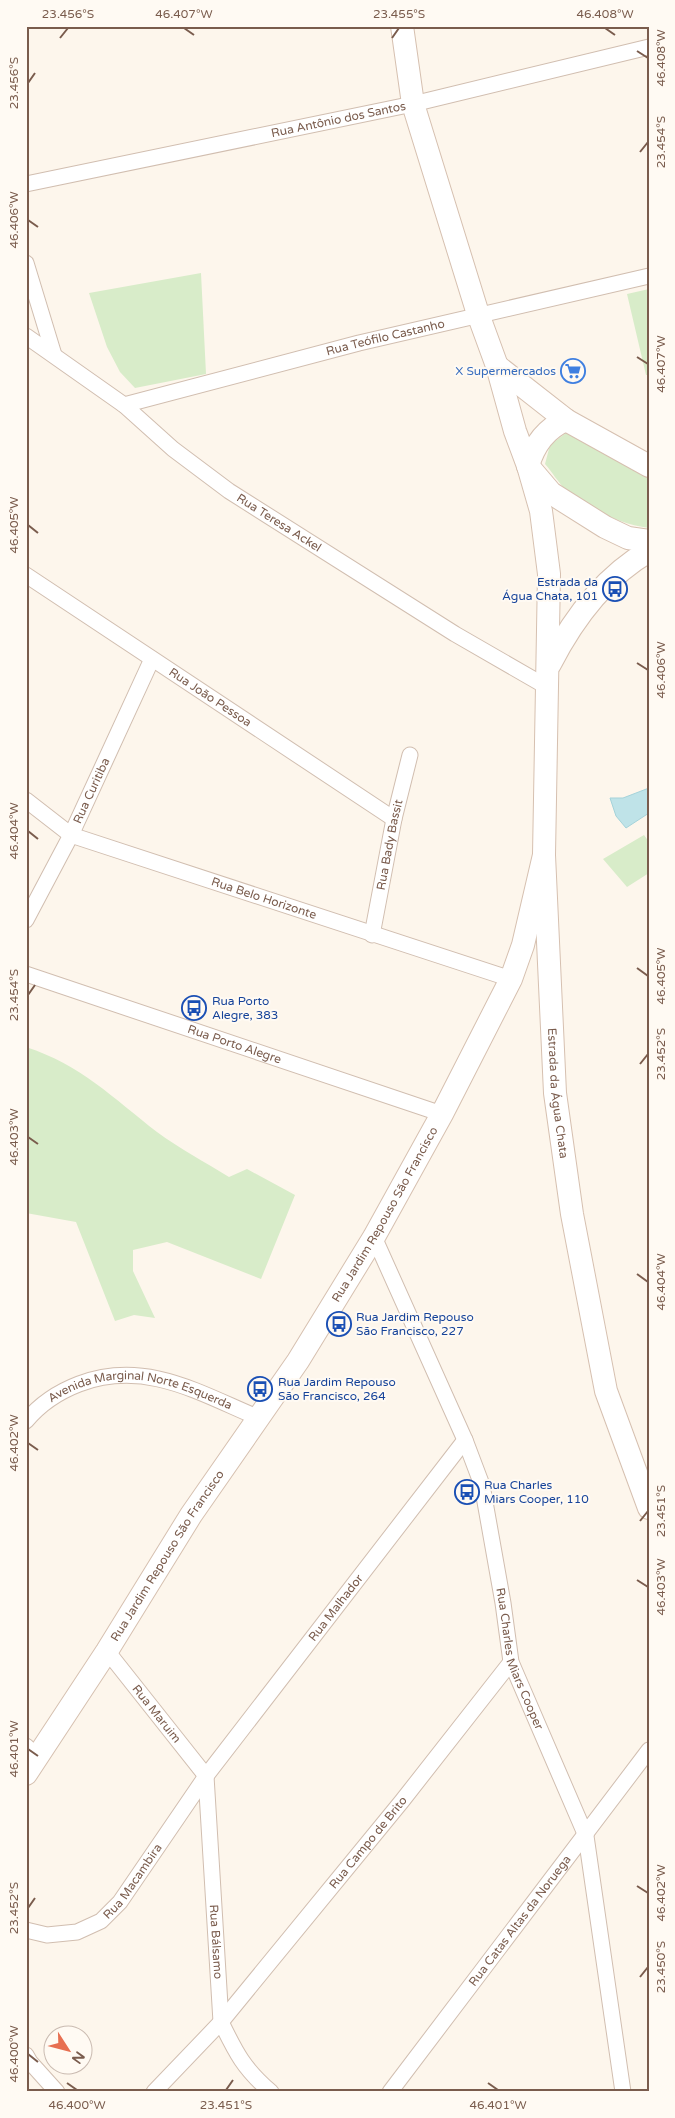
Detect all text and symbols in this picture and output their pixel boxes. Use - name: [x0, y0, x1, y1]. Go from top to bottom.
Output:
- text: 23.456°S: [42, 7, 94, 21]
- text: 46.407°W: [155, 7, 213, 21]
- text: 23.455°S: [373, 7, 425, 21]
- text: 46.408°W: [576, 7, 634, 21]
- text: 46.408°W: [654, 29, 668, 87]
- text: 23.456°S: [7, 57, 21, 109]
- street label: Rua Antônio dos Santos: [270, 99, 407, 140]
- text: 23.454°S: [654, 116, 668, 168]
- text: 46.406°W: [7, 191, 21, 249]
- street label: Rua Teófilo Castanho: [325, 316, 446, 358]
- text: 46.407°W: [654, 335, 668, 393]
- supermarket icon: X Supermercados: [560, 358, 586, 384]
- place label: X Supermercados: [455, 364, 556, 378]
- street label: Rua Teresa Ackel: [234, 491, 324, 555]
- text: 46.405°W: [7, 497, 21, 554]
- place label: Estrada da Água Chata, 101: [502, 575, 598, 603]
- bus stop icon: Estrada da Água Chata, 101: [602, 576, 628, 602]
- text: 46.406°W: [654, 641, 668, 699]
- street label: Rua João Pessoa: [166, 665, 254, 730]
- street label: Rua Curitiba: [70, 756, 113, 826]
- street label: Rua Bady Bassit: [374, 797, 406, 891]
- text: 46.404°W: [7, 802, 21, 860]
- street label: Rua Belo Horizonte: [210, 874, 318, 922]
- text: 46.405°W: [654, 948, 668, 1005]
- text: 23.454°S: [7, 969, 21, 1021]
- place label: Rua Porto Alegre, 383: [212, 994, 278, 1022]
- bus stop icon: Rua Porto Alegre, 383: [181, 995, 207, 1021]
- street label: Rua Porto Alegre: [186, 1022, 283, 1066]
- street label: Estrada da Água Chata: [545, 1027, 571, 1159]
- text: 23.452°S: [654, 1028, 668, 1080]
- text: 46.403°W: [7, 1108, 21, 1166]
- street label: Rua Jardim Repouso São Francisco: [329, 1124, 441, 1305]
- text: 46.404°W: [654, 1253, 668, 1311]
- place label: Rua Jardim Repouso São Francisco, 227: [356, 1310, 474, 1338]
- bus stop icon: Rua Jardim Repouso São Francisco, 227: [326, 1311, 352, 1337]
- text: Avenida Marginal Norte Esquerda: [45, 1368, 234, 1412]
- place label: Rua Jardim Repouso São Francisco, 264: [278, 1375, 396, 1403]
- bus stop icon: Rua Jardim Repouso São Francisco, 264: [247, 1376, 273, 1402]
- street label: Avenida Marginal Norte Esquerda: [44, 1395, 236, 1417]
- text: 46.402°W: [7, 1414, 21, 1472]
- street label: Rua Jardim Repouso São Francisco: [108, 1468, 227, 1644]
- place label: Rua Charles Miars Cooper, 110: [484, 1478, 589, 1506]
- bus stop icon: Rua Charles Miars Cooper, 110: [454, 1479, 480, 1505]
- text: 23.451°S: [654, 1485, 668, 1537]
- text: 46.403°W: [654, 1558, 668, 1616]
- street label: Rua Malhador: [306, 1571, 366, 1644]
- street label: Rua Charles Miars Cooper: [493, 1587, 546, 1732]
- street label: Rua Maruim: [129, 1682, 184, 1746]
- text: 46.401°W: [7, 1720, 21, 1778]
- street label: Rua Campo de Brito: [326, 1794, 410, 1891]
- street label: Rua Macambira: [100, 1841, 165, 1922]
- street label: Rua Catas Altas da Noruega: [466, 1852, 574, 1989]
- text: 46.402°W: [654, 1864, 668, 1922]
- text: 23.452°S: [7, 1882, 21, 1934]
- street label: Rua Bálsamo: [207, 1904, 225, 1979]
- text: 23.450°S: [654, 1941, 668, 1993]
- text: 46.400°W: [7, 2025, 21, 2083]
- north arrow: [42, 2026, 92, 2076]
- text: N: [68, 2048, 88, 2067]
- text: 46.400°W: [48, 2098, 106, 2112]
- text: 23.451°S: [200, 2098, 252, 2112]
- text: 46.401°W: [469, 2098, 527, 2112]

